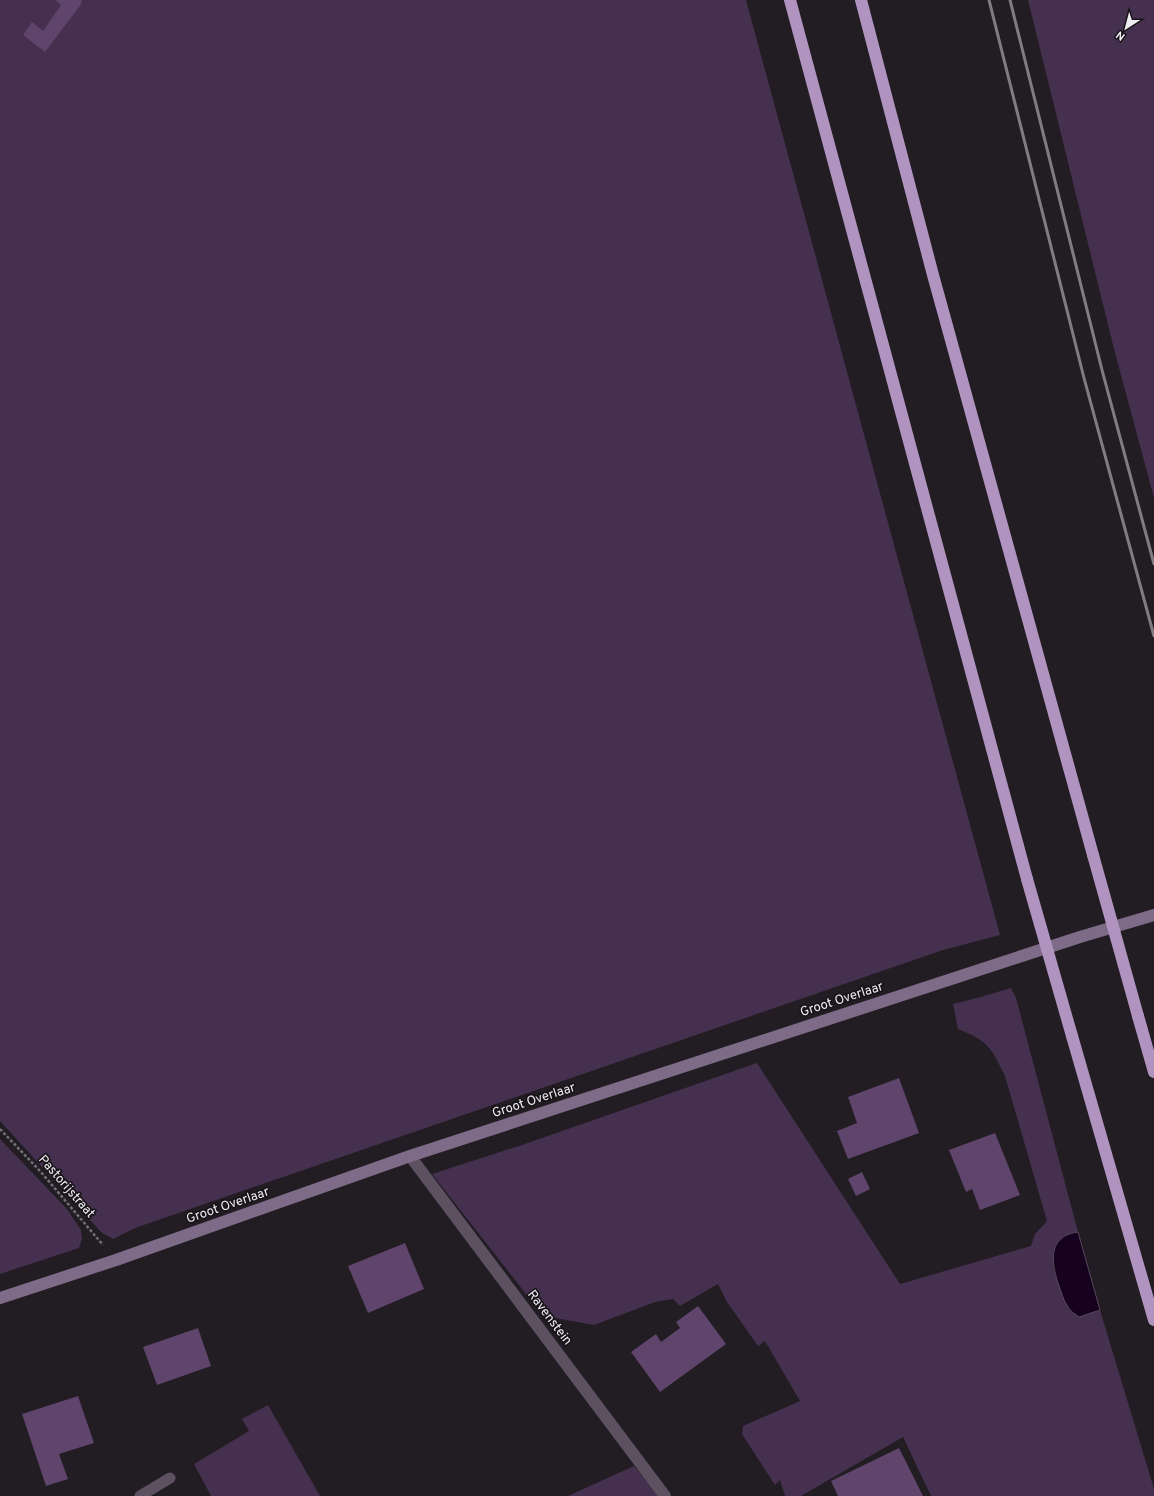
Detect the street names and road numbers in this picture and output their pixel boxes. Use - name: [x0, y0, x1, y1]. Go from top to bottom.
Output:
- street label: Groot Overlaar: [798, 979, 886, 1021]
- street label: Groot Overlaar: [490, 1080, 578, 1122]
- street label: Pastorijstraat: [34, 1152, 98, 1222]
- street label: Groot Overlaar: [184, 1184, 272, 1228]
- street label: Ravenstein: [523, 1287, 575, 1349]

